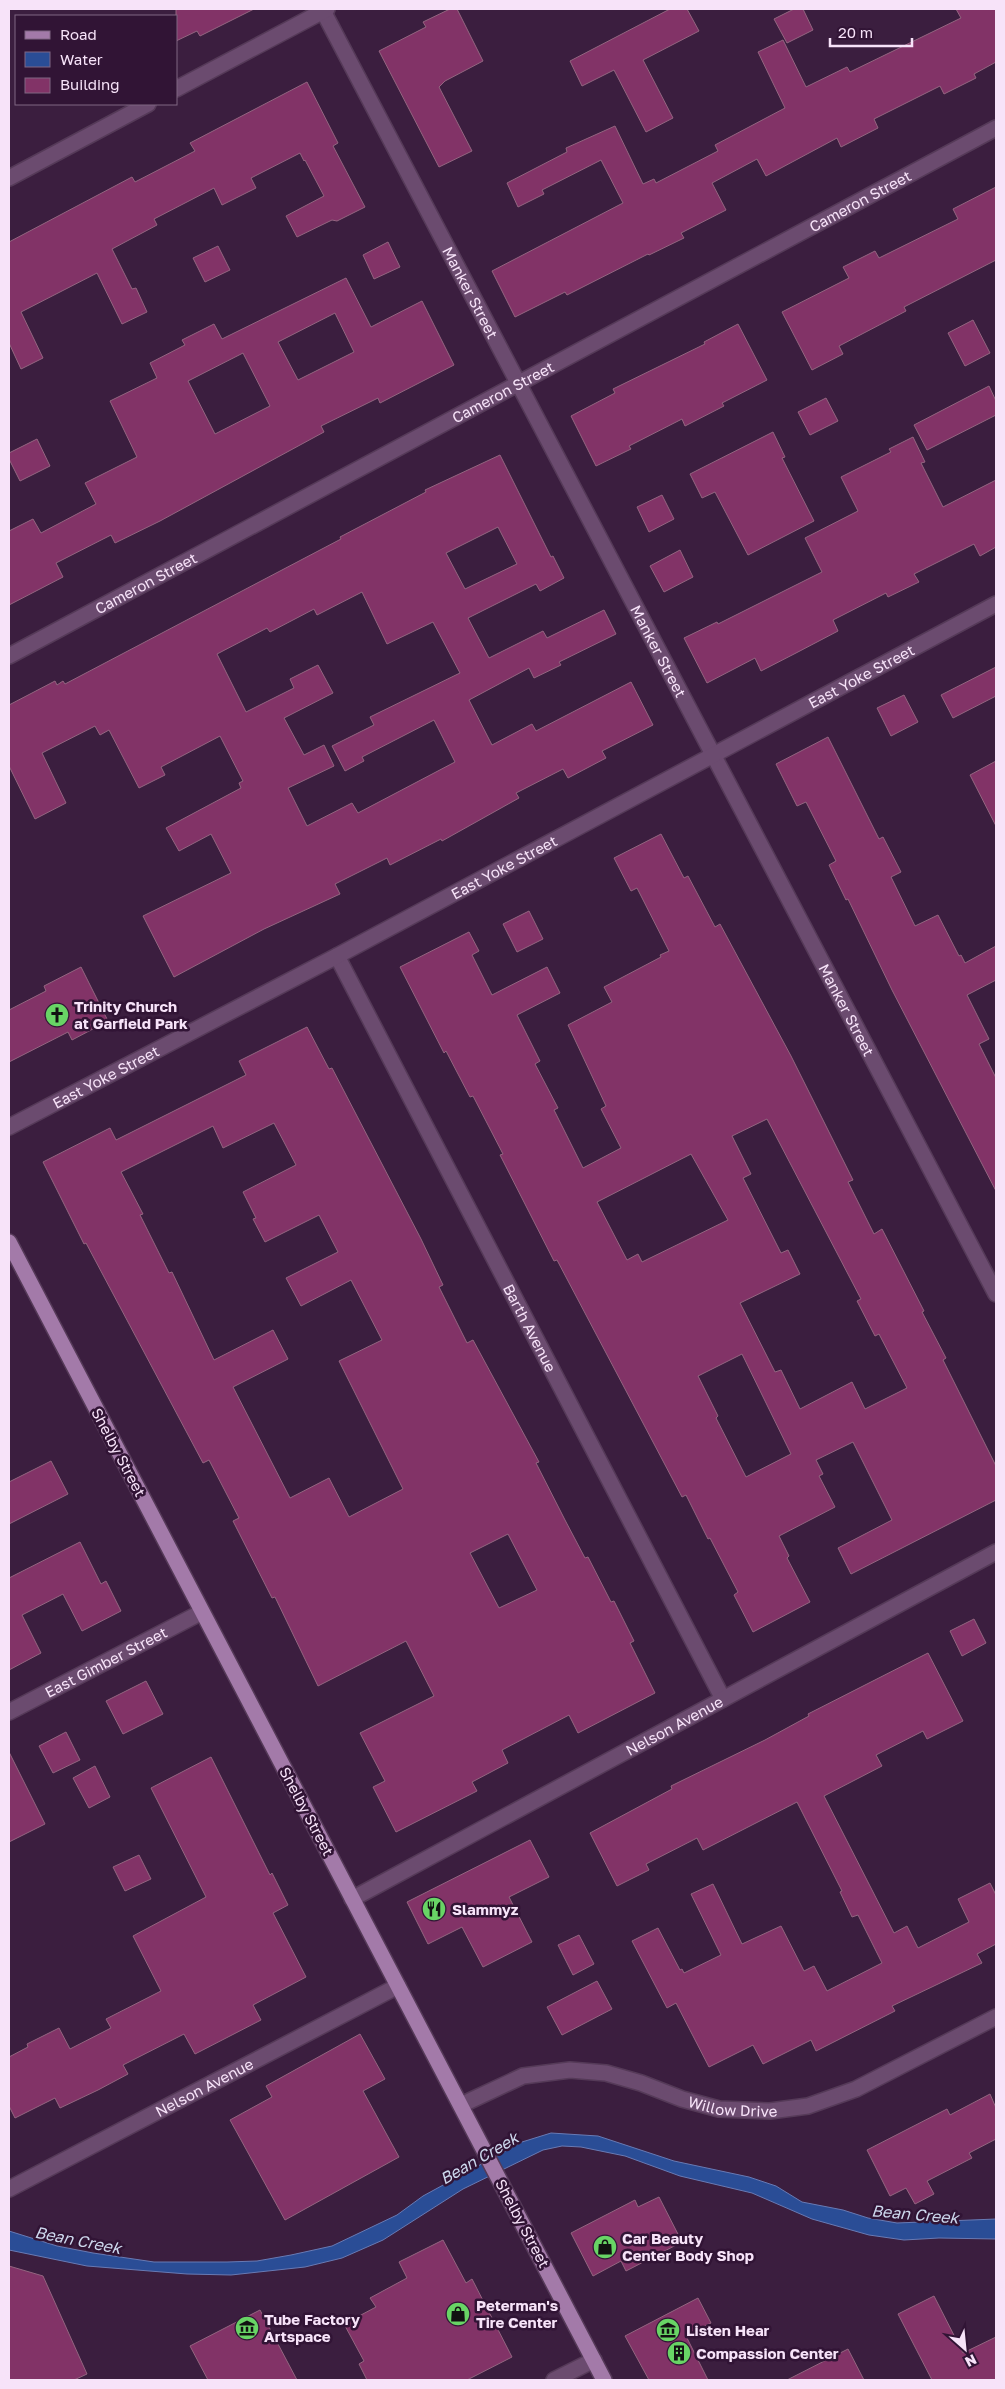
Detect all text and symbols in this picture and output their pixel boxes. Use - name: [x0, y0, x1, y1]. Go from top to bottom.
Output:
- legend: [15, 15, 178, 105]
- scale bar: [830, 15, 912, 47]
- text: 20 m: [838, 23, 873, 41]
- text: Road: [60, 25, 97, 43]
- text: Water: [60, 50, 103, 68]
- text: Building: [60, 75, 120, 93]
- street label: Cameron Street: [806, 166, 914, 235]
- street label: Manker Street: [439, 243, 502, 342]
- street label: Cameron Street: [449, 357, 557, 426]
- street label: Cameron Street: [92, 548, 200, 617]
- street label: Manker Street: [627, 602, 690, 700]
- street label: East Yoke Street: [805, 640, 917, 712]
- street label: East Yoke Street: [448, 831, 560, 903]
- street label: Manker Street: [815, 961, 878, 1059]
- place label: Trinity Church at Garfield Park: [74, 997, 188, 1032]
- church icon: Trinity Church at Garfield Park: [44, 1002, 70, 1028]
- street label: East Yoke Street: [49, 1041, 162, 1112]
- street label: Barth Avenue: [500, 1281, 561, 1375]
- street label: Shelby Street: [88, 1405, 150, 1499]
- street label: East Gimber Street: [42, 1623, 170, 1701]
- street label: Nelson Avenue: [622, 1692, 726, 1759]
- street label: Shelby Street: [276, 1764, 338, 1858]
- restaurant icon: Slammyz: [421, 1896, 447, 1922]
- place label: Slammyz: [452, 1900, 519, 1918]
- street label: Nelson Avenue: [152, 2054, 256, 2120]
- street label: Willow Drive: [686, 2092, 779, 2120]
- water label: Bean Creek: [436, 2127, 524, 2189]
- street label: Shelby Street: [492, 2176, 554, 2270]
- water label: Bean Creek: [871, 2200, 961, 2228]
- water label: Bean Creek: [33, 2222, 125, 2259]
- place label: Car Beauty Center Body Shop: [622, 2229, 754, 2264]
- shop icon: Car Beauty Center Body Shop: [592, 2234, 618, 2260]
- place label: Peterman's Tire Center: [476, 2296, 558, 2331]
- shop icon: Peterman's Tire Center: [445, 2301, 471, 2327]
- place label: Tube Factory Artspace: [264, 2310, 360, 2345]
- museum icon: Tube Factory Artspace: [234, 2315, 260, 2341]
- museum icon: Listen Hear: [655, 2317, 681, 2343]
- place label: Listen Hear: [686, 2321, 770, 2339]
- north arrow: [940, 2324, 990, 2374]
- building icon: Compassion Center: [666, 2340, 692, 2366]
- place label: Compassion Center: [696, 2344, 839, 2362]
- text: N: [963, 2351, 980, 2371]

